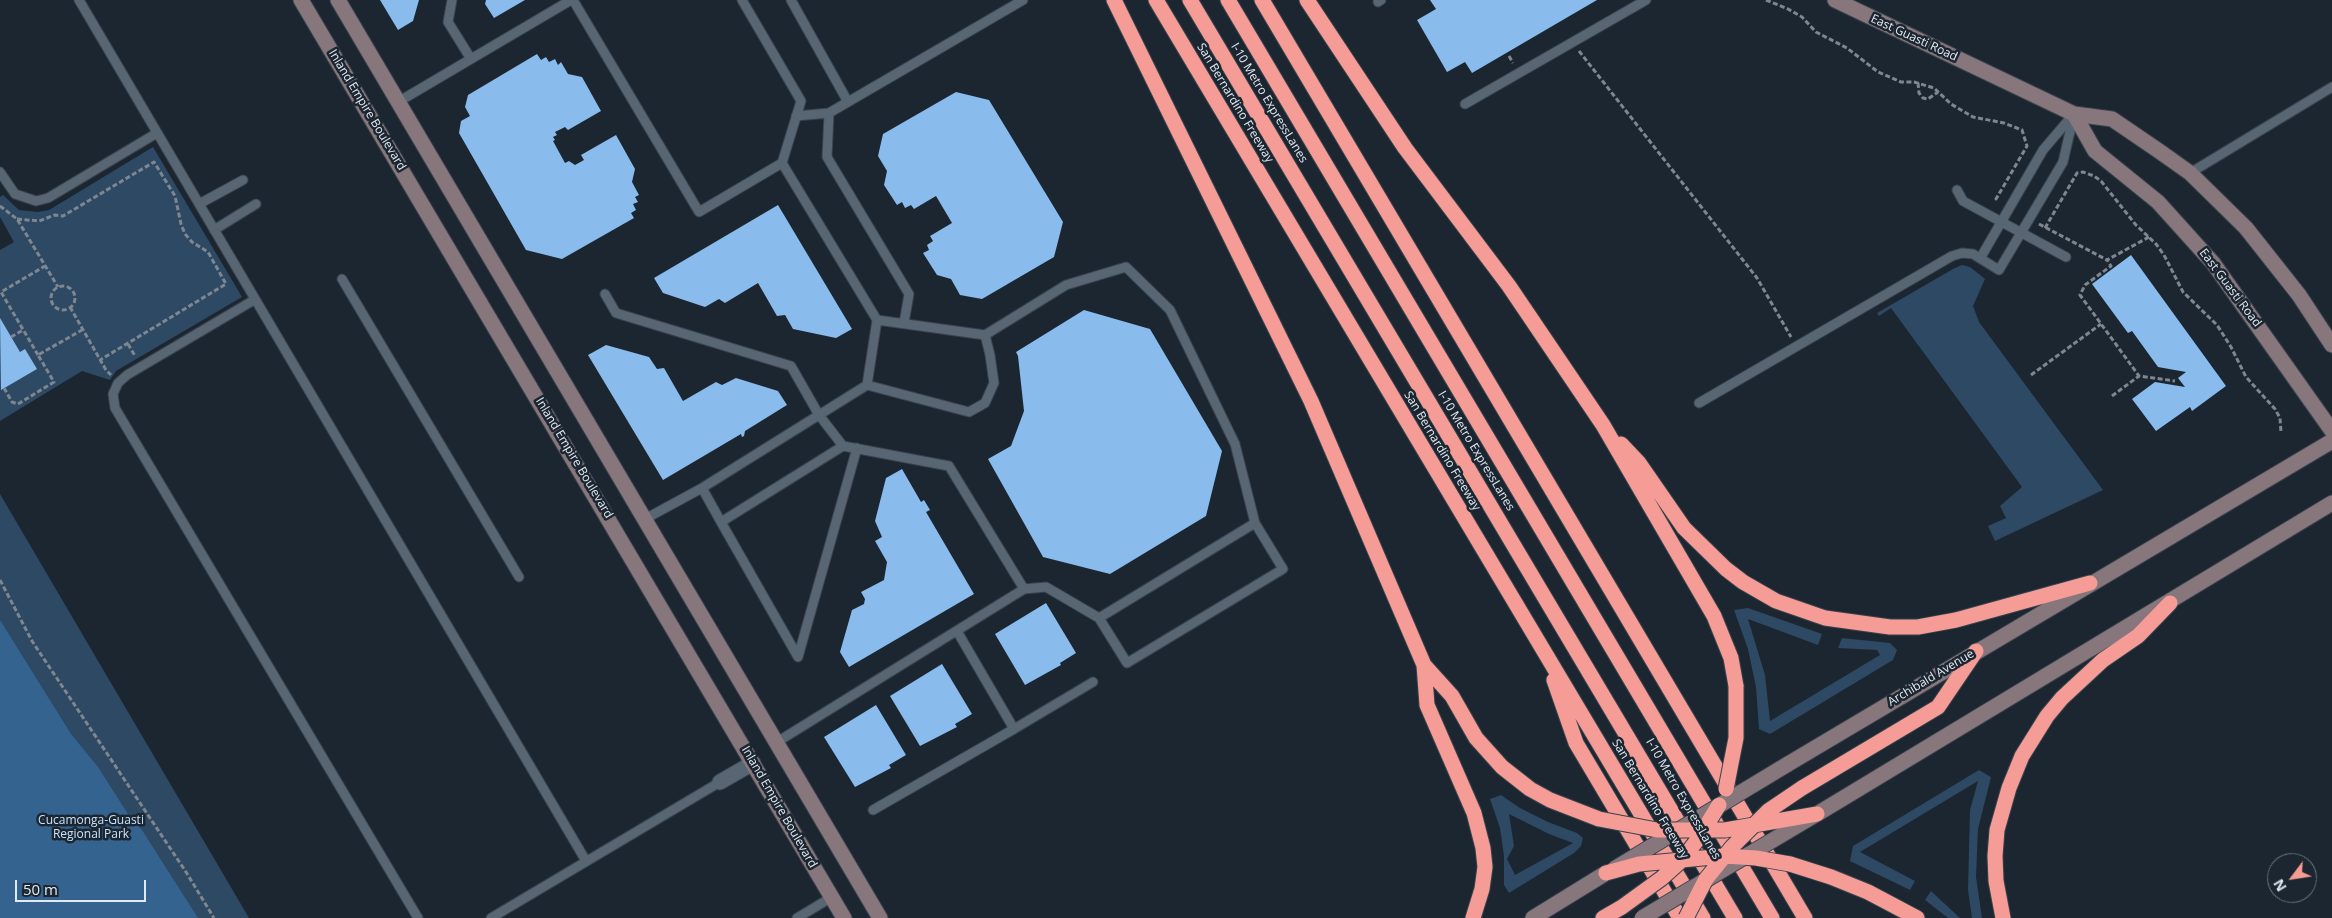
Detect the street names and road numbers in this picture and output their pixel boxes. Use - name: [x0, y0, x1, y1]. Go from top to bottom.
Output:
- street label: East Guasti Road: [1868, 12, 1960, 64]
- street label: I-10 Metro ExpressLanes: [1227, 40, 1311, 166]
- street label: San Bernardino Freeway: [1194, 41, 1276, 165]
- street label: Inland Empire Boulevard: [325, 47, 409, 173]
- street label: East Guasti Road: [2196, 246, 2264, 330]
- street label: I-10 Metro ExpressLanes: [1434, 388, 1518, 514]
- street label: San Bernardino Freeway: [1401, 389, 1483, 513]
- street label: Inland Empire Boulevard: [532, 395, 616, 521]
- street label: Archibald Avenue: [1885, 647, 1977, 709]
- street label: I-10 Metro ExpressLanes: [1642, 736, 1724, 862]
- street label: San Bernardino Freeway: [1609, 737, 1691, 861]
- street label: Inland Empire Boulevard: [738, 744, 820, 870]

